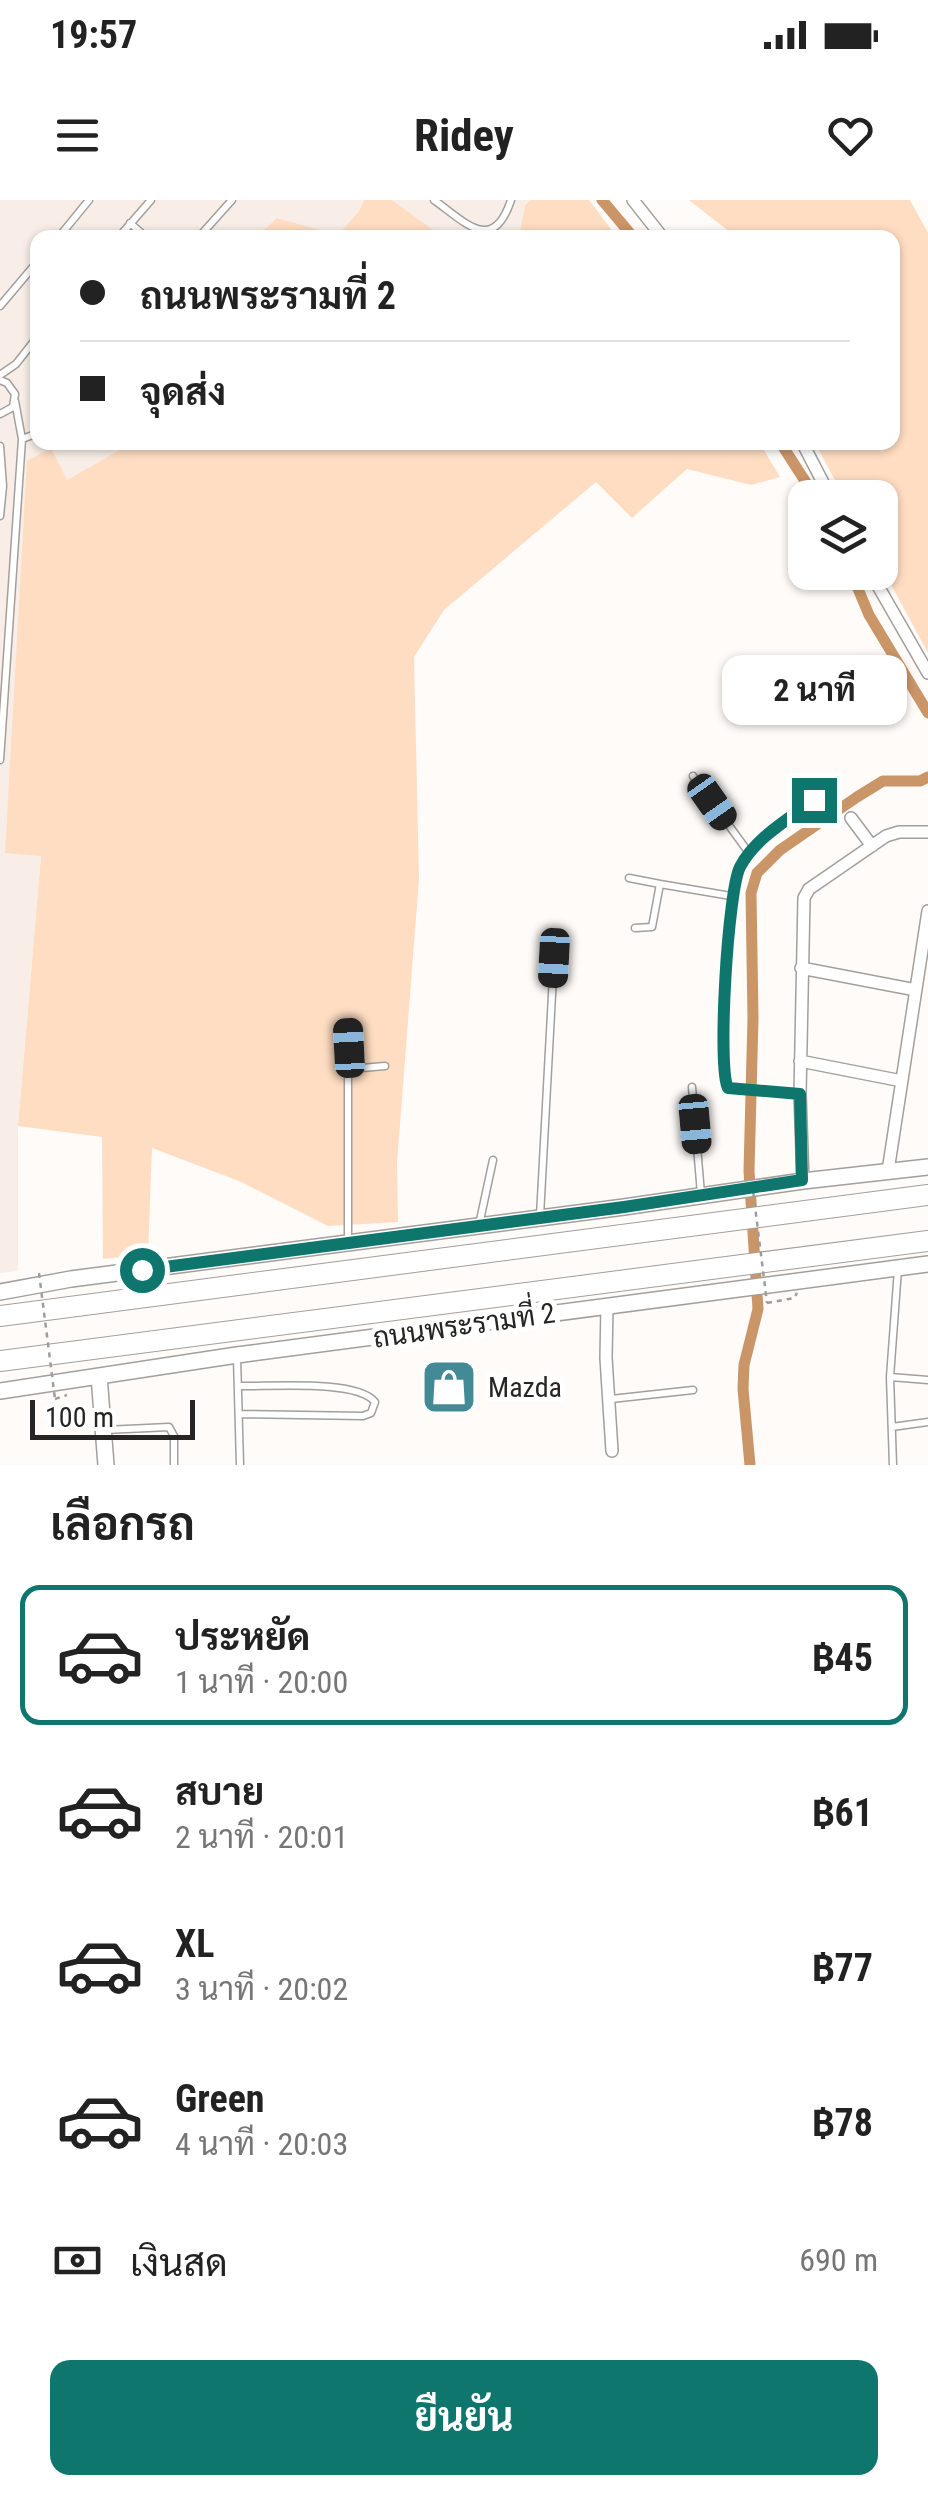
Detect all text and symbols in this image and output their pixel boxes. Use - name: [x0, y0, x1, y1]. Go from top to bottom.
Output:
- text: 19:57: [50, 13, 137, 57]
- icon: menu: [50, 108, 105, 163]
- icon: heart: [823, 108, 878, 163]
- text: Ridey: [414, 109, 514, 162]
- text: ถนนพระรามที่ 2: [140, 274, 396, 318]
- text: จุดส่ง: [140, 370, 226, 414]
- map controls: [788, 480, 898, 590]
- button: layers: [788, 480, 898, 590]
- callout: 2 นาที: [722, 655, 906, 725]
- text: 2 นาที: [773, 671, 856, 709]
- car: [683, 769, 741, 835]
- route end: [792, 778, 837, 823]
- car: [537, 927, 571, 989]
- car: [332, 1017, 366, 1079]
- car: [677, 1093, 713, 1155]
- route start: [120, 1248, 165, 1293]
- street label: ถนนพระรามที่ 2: [370, 1288, 557, 1355]
- shop icon: Mazda: [419, 1357, 479, 1417]
- place label: Mazda: [488, 1371, 562, 1404]
- scale bar: [30, 1395, 195, 1440]
- text: 100 m: [45, 1401, 114, 1434]
- text: เลือกรถ: [50, 1498, 195, 1551]
- icon: car: [55, 1610, 145, 1700]
- text: ประหยัด: [175, 1615, 310, 1659]
- text: ฿45: [812, 1636, 873, 1680]
- text: 1 นาที · 20:00: [175, 1663, 348, 1701]
- icon: car: [55, 1765, 145, 1855]
- text: สบาย: [175, 1770, 264, 1814]
- text: ฿61: [812, 1791, 873, 1835]
- text: 2 นาที · 20:01: [175, 1818, 348, 1856]
- icon: car: [55, 1920, 145, 2010]
- text: XL: [175, 1922, 214, 1966]
- text: ฿77: [812, 1946, 873, 1990]
- text: 3 นาที · 20:02: [175, 1970, 348, 2008]
- icon: car: [55, 2075, 145, 2165]
- text: Green: [175, 2077, 265, 2121]
- text: ฿78: [812, 2101, 873, 2145]
- text: 4 นาที · 20:03: [175, 2125, 348, 2163]
- icon: cash: [50, 2233, 105, 2288]
- text: เงินสด: [130, 2241, 228, 2285]
- text: 690 m: [799, 2241, 878, 2279]
- button: ยืนยัน: [50, 2360, 878, 2475]

